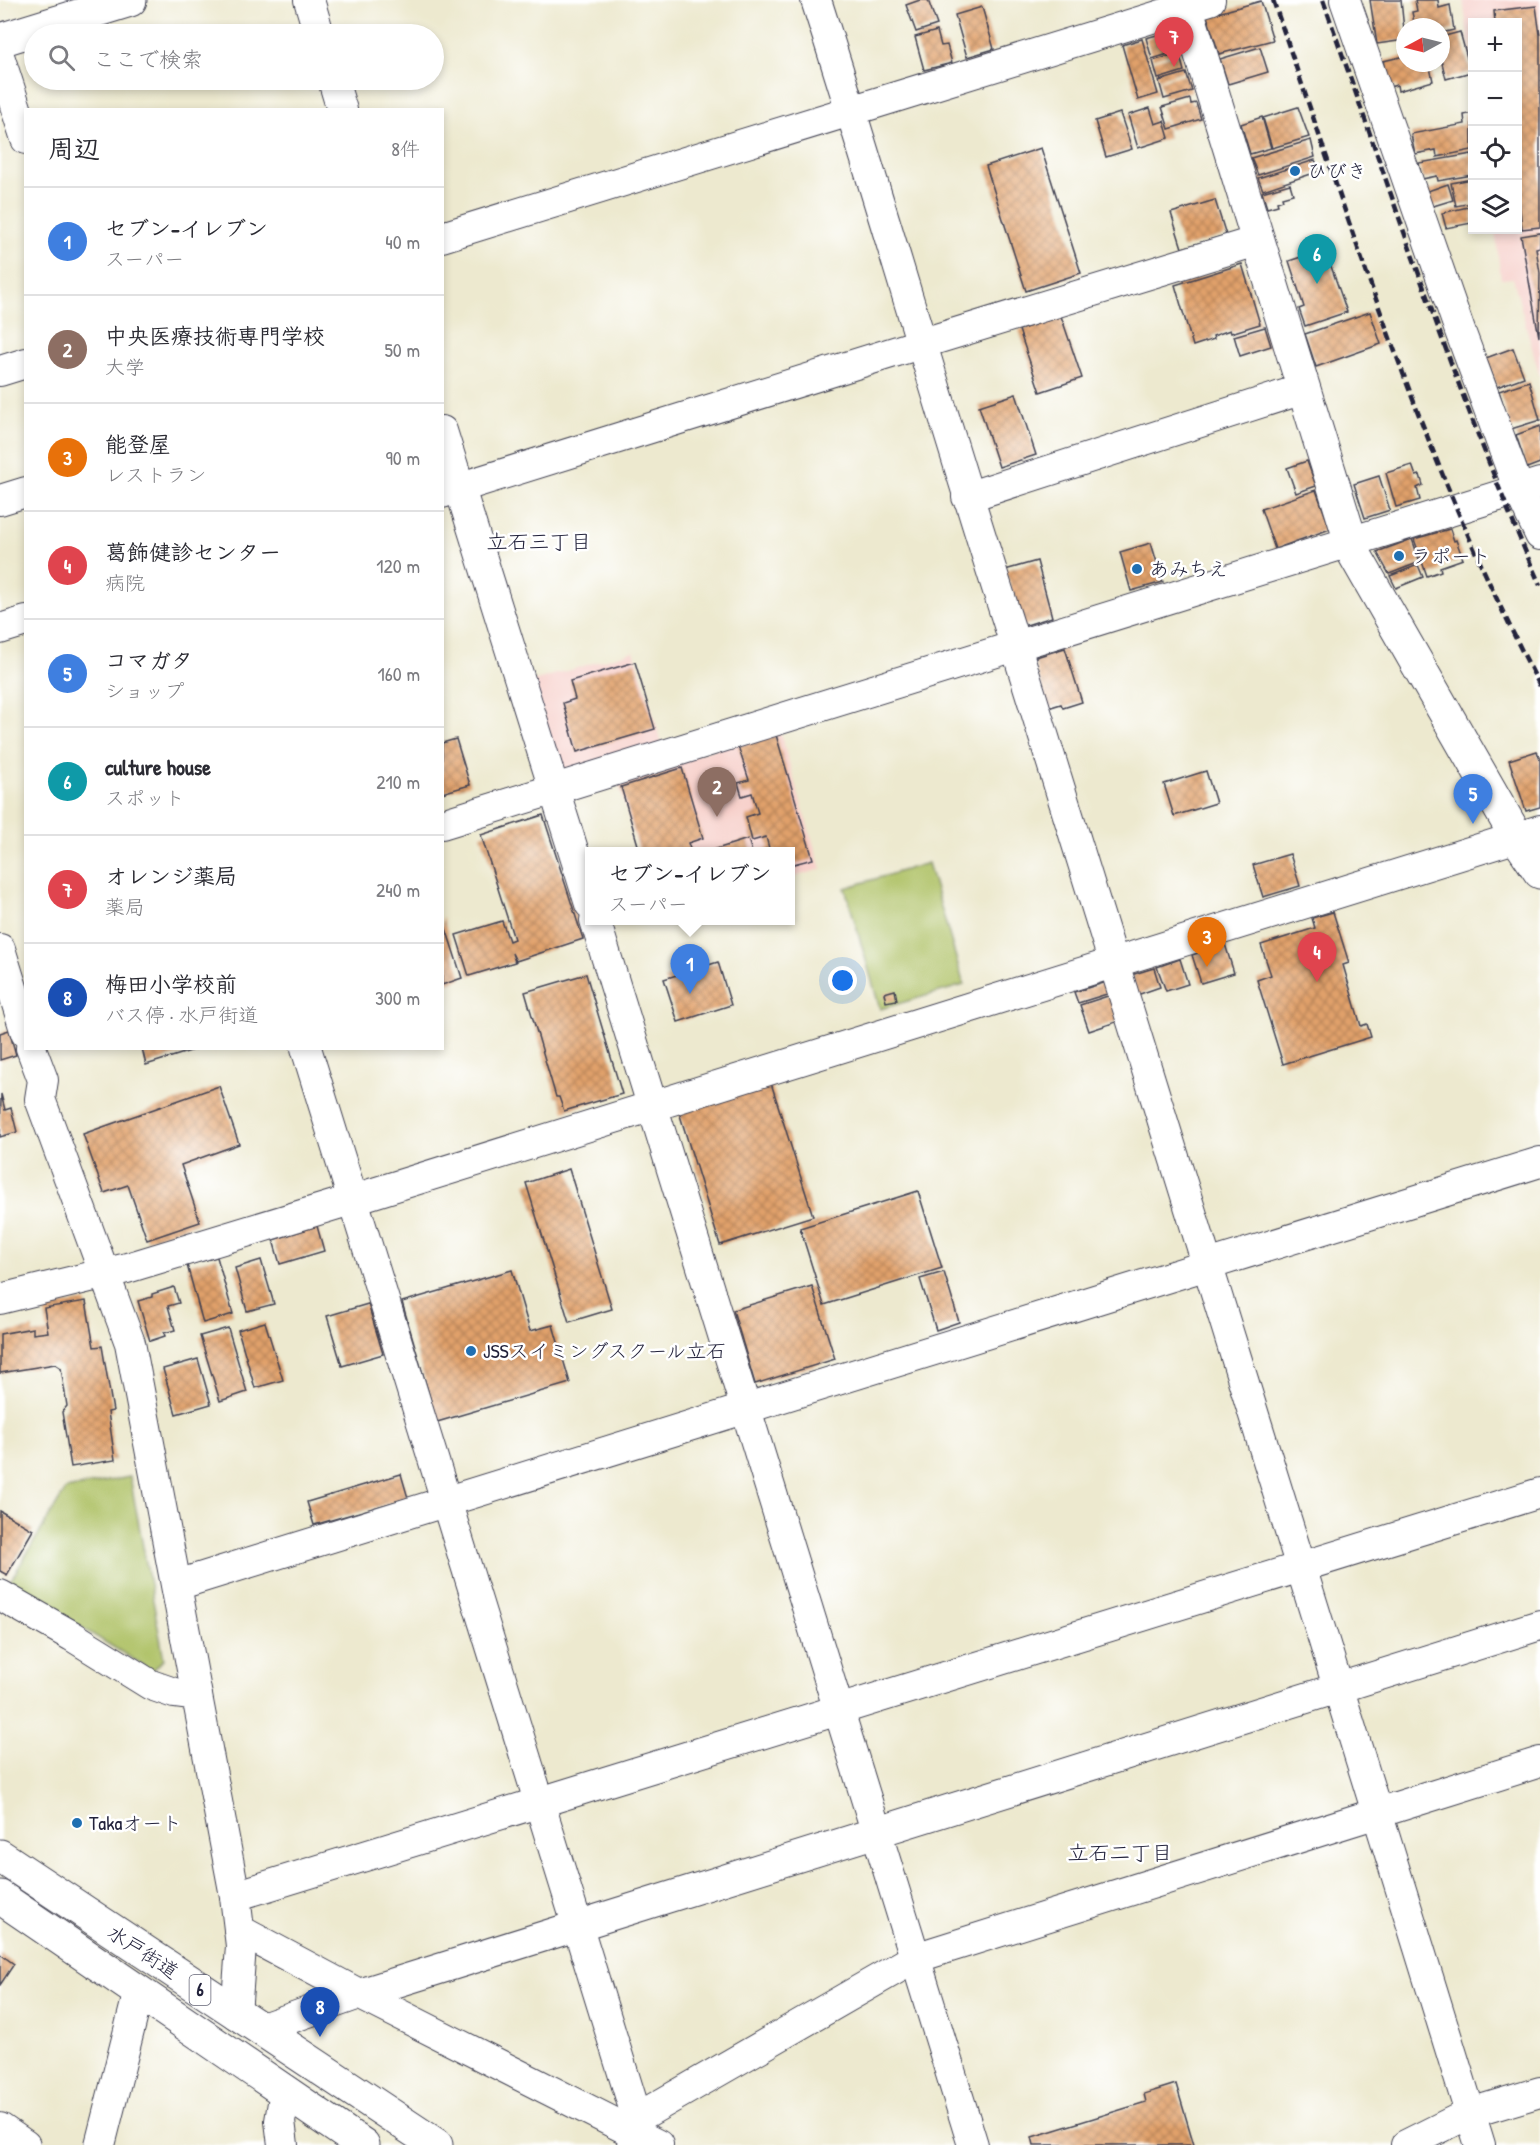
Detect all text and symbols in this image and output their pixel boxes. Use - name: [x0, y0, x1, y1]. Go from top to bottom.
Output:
- pin: 7: [1154, 17, 1194, 67]
- north arrow: [1396, 18, 1450, 72]
- map controls: [1468, 18, 1522, 234]
- button: +: [1468, 18, 1522, 72]
- search box: [24, 24, 444, 90]
- icon: search: [45, 41, 78, 74]
- text: ここで検索: [93, 44, 203, 74]
- button: −: [1468, 72, 1522, 126]
- button: locate: [1468, 126, 1522, 180]
- text: 周辺: [48, 131, 100, 166]
- text: 8件: [391, 135, 420, 162]
- place label: ひびき: [1307, 157, 1367, 184]
- marker: ひびき: [1288, 164, 1302, 178]
- button: layers: [1468, 180, 1522, 234]
- text: セブン-イレブン: [105, 213, 268, 243]
- text: 1: [64, 228, 71, 255]
- text: 40 m: [385, 228, 420, 255]
- pin: 6: [1298, 234, 1336, 284]
- text: スーパー: [105, 245, 184, 272]
- text: 中央医療技術専門学校: [105, 321, 325, 351]
- text: 2: [63, 336, 72, 363]
- text: 50 m: [384, 336, 420, 363]
- text: 大学: [105, 353, 145, 380]
- text: 能登屋: [105, 429, 171, 459]
- text: 3: [63, 444, 72, 471]
- text: 90 m: [386, 444, 420, 471]
- text: レストラン: [105, 461, 207, 488]
- district label: 立石三丁目: [487, 527, 592, 556]
- text: 葛飾健診センター: [105, 537, 281, 567]
- place label: ラポート: [1411, 542, 1491, 569]
- marker: ラポート: [1392, 549, 1406, 563]
- text: 4: [64, 552, 71, 579]
- text: 120 m: [376, 552, 420, 579]
- place label: あみちえ: [1149, 555, 1228, 582]
- marker: あみちえ: [1130, 562, 1144, 576]
- text: 病院: [105, 569, 145, 596]
- text: コマガタ: [105, 645, 193, 675]
- text: 5: [63, 660, 72, 687]
- text: 160 m: [378, 660, 420, 687]
- text: ショップ: [105, 677, 184, 704]
- text: culture house: [105, 752, 211, 782]
- text: 6: [64, 768, 71, 795]
- text: 210 m: [376, 768, 420, 795]
- pin: 2: [698, 768, 736, 817]
- pin: 5: [1454, 774, 1492, 824]
- text: スポット: [105, 784, 185, 811]
- popup: [585, 847, 795, 925]
- text: セブン-イレブン: [609, 858, 771, 888]
- text: オレンジ薬局: [105, 861, 237, 891]
- text: 7: [63, 876, 72, 903]
- text: 240 m: [376, 876, 420, 903]
- text: スーパー: [609, 890, 688, 917]
- text: 薬局: [105, 893, 145, 920]
- pin: 3: [1188, 918, 1226, 967]
- pin: 4: [1298, 932, 1336, 982]
- pin: 1: [670, 944, 710, 994]
- your location: [828, 966, 857, 995]
- text: 梅田小学校前: [105, 969, 237, 999]
- text: 8: [63, 984, 72, 1011]
- text: 300 m: [375, 984, 420, 1011]
- text: バス停 · 水戸街道: [105, 1001, 258, 1028]
- place label: JSSスイミングスクール立石: [483, 1337, 726, 1364]
- marker: JSSスイミングスクール立石: [464, 1344, 478, 1358]
- place label: Takaオート: [89, 1809, 182, 1836]
- marker: Takaオート: [70, 1816, 84, 1830]
- district label: 立石二丁目: [1068, 1838, 1173, 1867]
- street label: 水戸街道: [102, 1918, 184, 1985]
- road number: 6: [190, 1975, 210, 2005]
- pin: 8: [300, 1988, 340, 2037]

